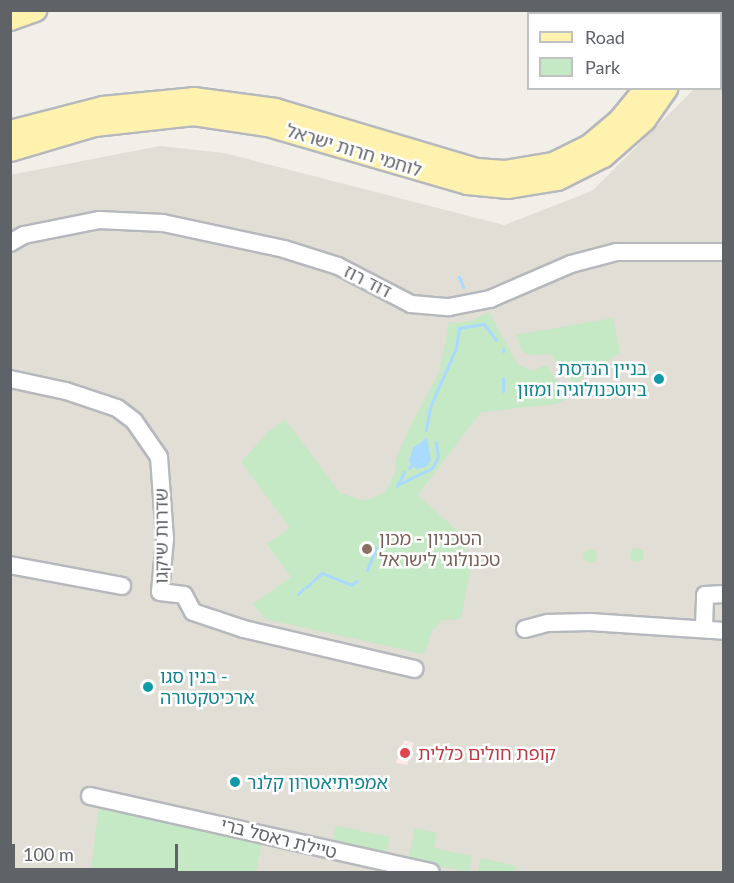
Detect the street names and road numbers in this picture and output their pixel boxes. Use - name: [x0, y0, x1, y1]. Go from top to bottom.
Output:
- street label: לוחמי חרות ישראל: [284, 119, 424, 181]
- street label: דוד רוז: [341, 260, 395, 302]
- street label: שדרות שיקגו: [150, 488, 172, 584]
- street label: טיילת ראסל ברי: [219, 813, 339, 863]

